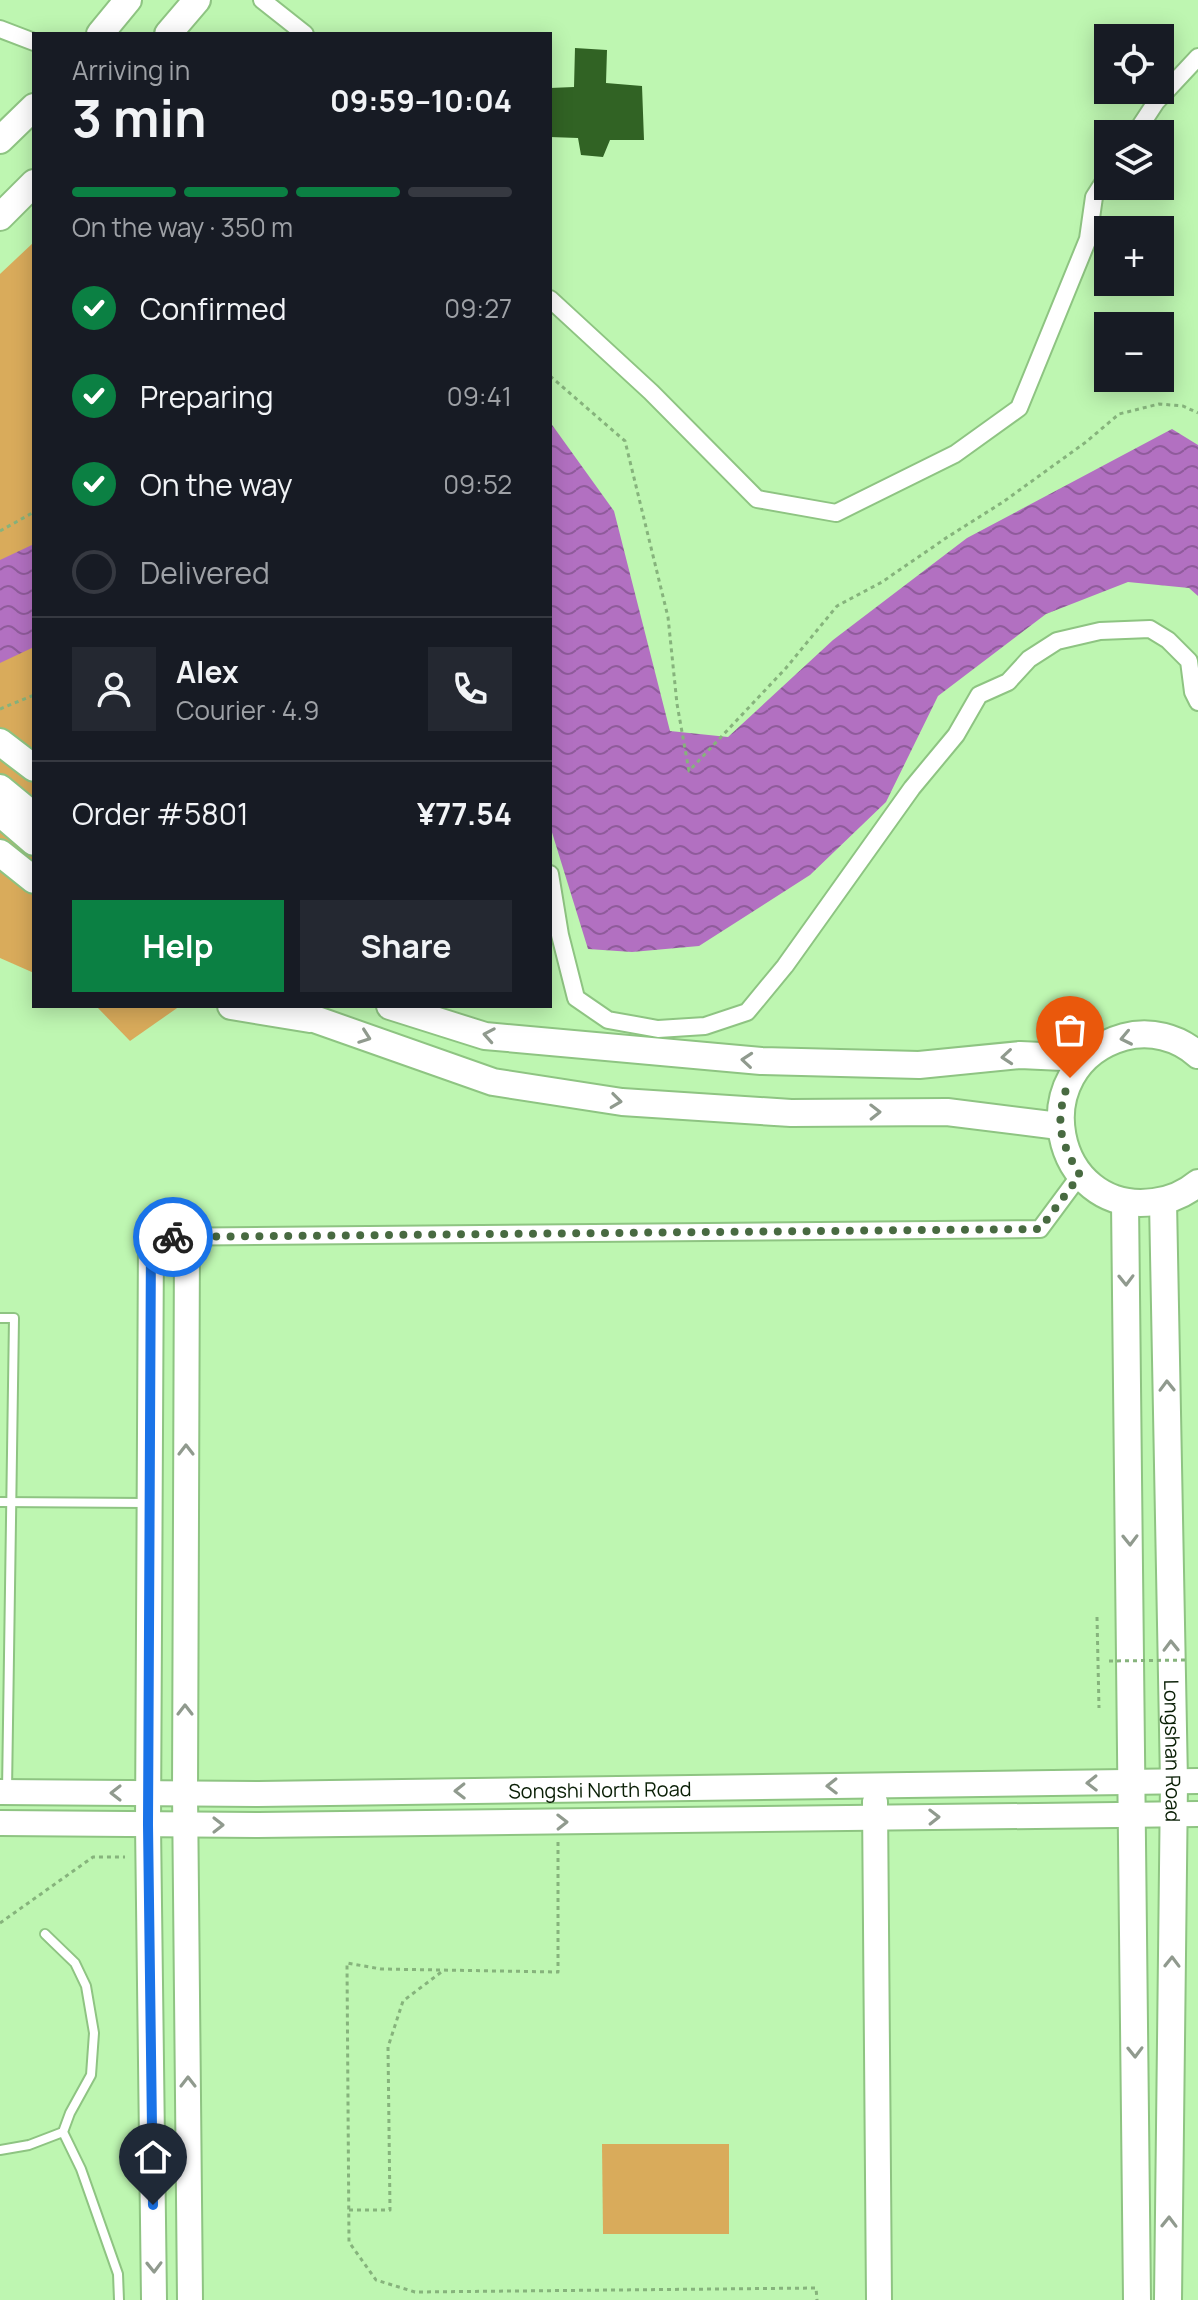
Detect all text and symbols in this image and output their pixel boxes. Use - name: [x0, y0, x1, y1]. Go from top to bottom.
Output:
- map controls: [1094, 24, 1174, 392]
- button: locate: [1094, 24, 1174, 104]
- text: Arriving in: [72, 52, 190, 88]
- text: 09:59–10:04: [330, 80, 512, 121]
- text: 3 min: [72, 82, 207, 153]
- button: layers: [1094, 120, 1174, 200]
- text: On the way · 350 m: [72, 209, 293, 245]
- button: +: [1094, 216, 1174, 296]
- icon: check: [72, 286, 116, 330]
- text: Confirmed: [140, 288, 287, 329]
- text: 09:27: [444, 290, 512, 326]
- button: −: [1094, 312, 1174, 392]
- icon: check: [72, 374, 116, 418]
- text: Preparing: [140, 376, 274, 417]
- text: 09:41: [447, 378, 512, 414]
- icon: check: [72, 462, 116, 506]
- text: On the way: [140, 464, 293, 505]
- text: 09:52: [443, 466, 512, 502]
- text: Delivered: [140, 552, 270, 593]
- button: person: [72, 647, 156, 731]
- button: phone: [428, 647, 512, 731]
- text: Alex: [176, 651, 239, 692]
- text: Courier · 4.9: [176, 692, 319, 728]
- text: Order #5801: [72, 793, 249, 834]
- text: ¥77.54: [417, 793, 512, 834]
- button: Help: [72, 900, 284, 992]
- button: Share: [300, 900, 512, 992]
- pin: [1036, 996, 1104, 1078]
- icon: bag: [1048, 1008, 1092, 1052]
- one-way arrow: [357, 1027, 371, 1044]
- one-way arrow: [482, 1027, 495, 1044]
- one-way arrow: [1119, 1029, 1133, 1046]
- one-way arrow: [1000, 1048, 1013, 1065]
- one-way arrow: [740, 1051, 753, 1068]
- one-way arrow: [610, 1092, 623, 1109]
- one-way arrow: [869, 1104, 882, 1121]
- courier: [133, 1197, 213, 1277]
- icon: bike: [151, 1215, 195, 1259]
- one-way arrow: [1117, 1274, 1135, 1287]
- one-way arrow: [1158, 1379, 1175, 1392]
- one-way arrow: [177, 1443, 195, 1456]
- one-way arrow: [1121, 1534, 1139, 1547]
- one-way arrow: [1163, 1639, 1180, 1652]
- street label: Longshan Road: [1159, 1679, 1188, 1822]
- one-way arrow: [176, 1703, 194, 1716]
- one-way arrow: [1085, 1774, 1098, 1791]
- street label: Songshi North Road: [508, 1775, 692, 1804]
- one-way arrow: [825, 1777, 838, 1795]
- one-way arrow: [453, 1782, 466, 1800]
- one-way arrow: [109, 1784, 122, 1801]
- one-way arrow: [928, 1808, 941, 1826]
- one-way arrow: [556, 1813, 569, 1831]
- one-way arrow: [212, 1816, 225, 1834]
- one-way arrow: [1163, 1955, 1181, 1968]
- one-way arrow: [1126, 2046, 1144, 2059]
- one-way arrow: [179, 2075, 197, 2088]
- pin: [119, 2123, 187, 2205]
- icon: home: [131, 2135, 175, 2179]
- one-way arrow: [1160, 2215, 1178, 2228]
- one-way arrow: [145, 2261, 163, 2274]

